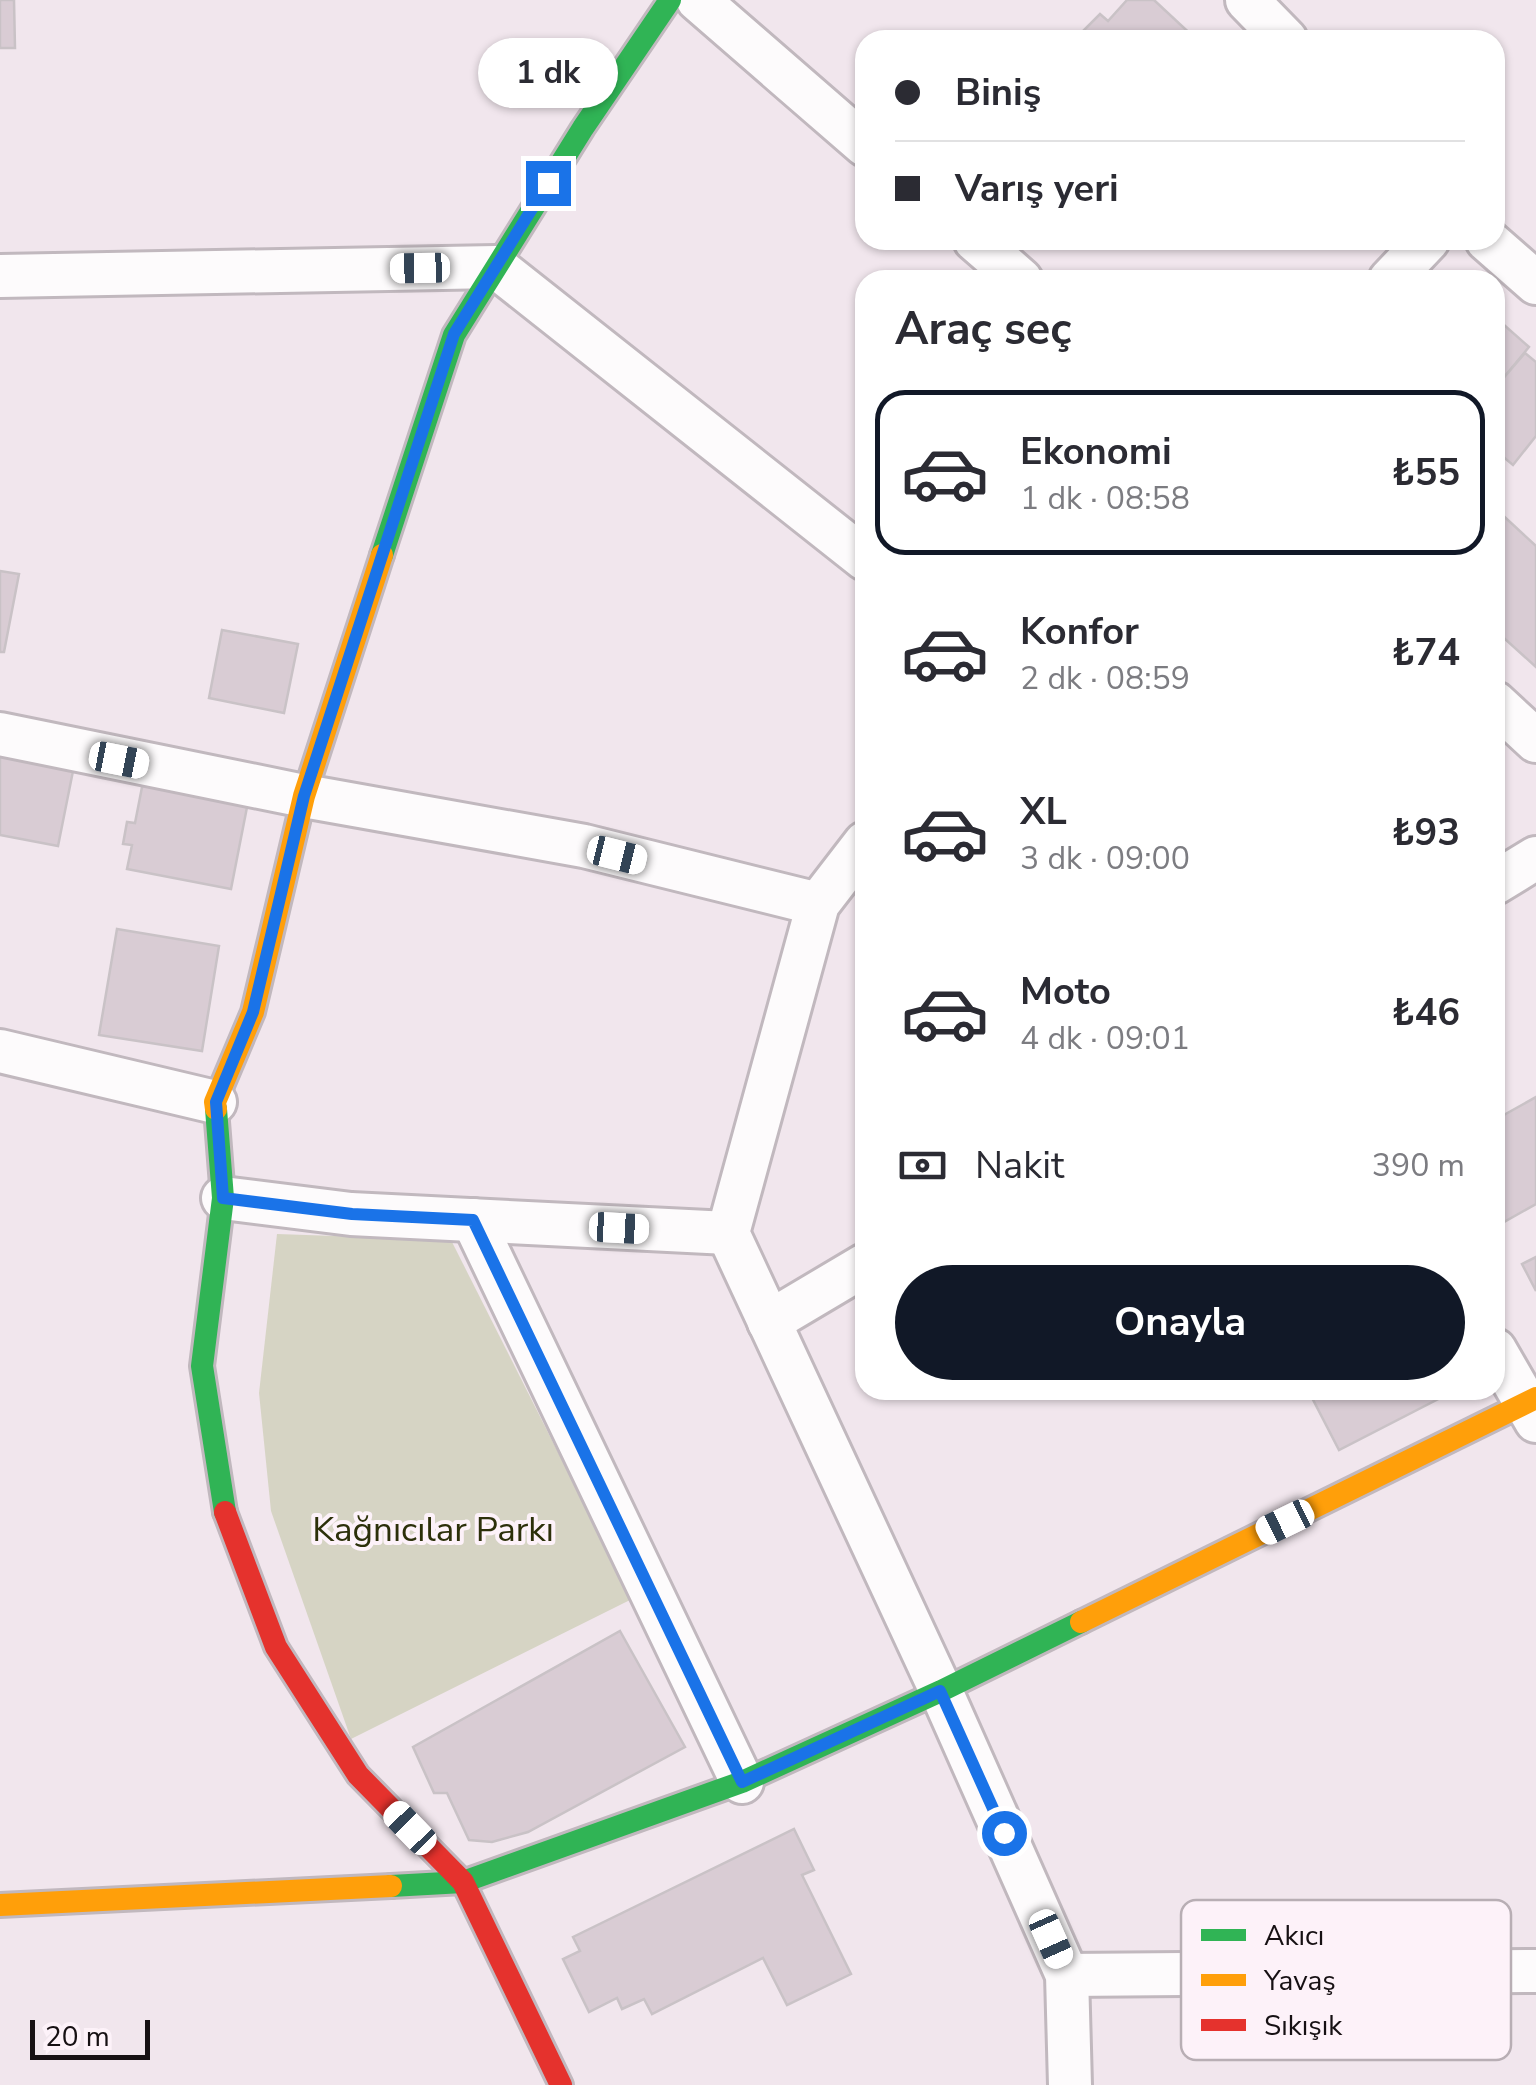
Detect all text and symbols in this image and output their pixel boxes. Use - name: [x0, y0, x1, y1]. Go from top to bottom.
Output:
- callout: 1 dk: [478, 38, 618, 108]
- text: 1 dk: [516, 51, 580, 94]
- text: Biniş: [955, 67, 1041, 118]
- route end: [526, 161, 571, 206]
- text: Varış yeri: [955, 163, 1119, 214]
- car: [390, 252, 450, 284]
- text: Araç seç: [895, 299, 1072, 360]
- text: Ekonomi: [1020, 426, 1172, 477]
- icon: car: [900, 428, 990, 518]
- text: ₺55: [1392, 447, 1460, 498]
- text: 1 dk · 08:58: [1020, 477, 1190, 520]
- text: Konfor: [1020, 606, 1139, 657]
- icon: car: [900, 608, 990, 698]
- text: ₺74: [1392, 627, 1460, 678]
- text: 2 dk · 08:59: [1020, 657, 1190, 700]
- car: [87, 740, 151, 780]
- text: XL: [1020, 786, 1067, 837]
- icon: car: [900, 788, 990, 878]
- text: ₺93: [1392, 807, 1460, 858]
- car: [584, 833, 650, 877]
- text: 3 dk · 09:00: [1020, 837, 1190, 880]
- text: Moto: [1020, 966, 1111, 1017]
- icon: car: [900, 968, 990, 1058]
- text: ₺46: [1392, 987, 1460, 1038]
- text: 4 dk · 09:01: [1020, 1017, 1190, 1060]
- icon: cash: [895, 1138, 950, 1193]
- text: Nakit: [975, 1140, 1064, 1191]
- text: 390 m: [1372, 1144, 1465, 1187]
- car: [588, 1211, 650, 1245]
- button: Onayla: [895, 1265, 1465, 1380]
- car: [1251, 1495, 1319, 1549]
- park label: Kağnıcılar Parkı: [312, 1506, 554, 1553]
- car: [378, 1796, 442, 1860]
- route start: [982, 1811, 1027, 1856]
- legend: [1181, 1900, 1511, 2060]
- car: [1025, 1905, 1077, 1973]
- text: Akıcı: [1264, 1917, 1324, 1955]
- text: Yavaş: [1263, 1962, 1336, 2000]
- text: Sıkışık: [1264, 2007, 1343, 2045]
- scale bar: [30, 2015, 150, 2060]
- text: 20 m: [45, 2018, 110, 2056]

